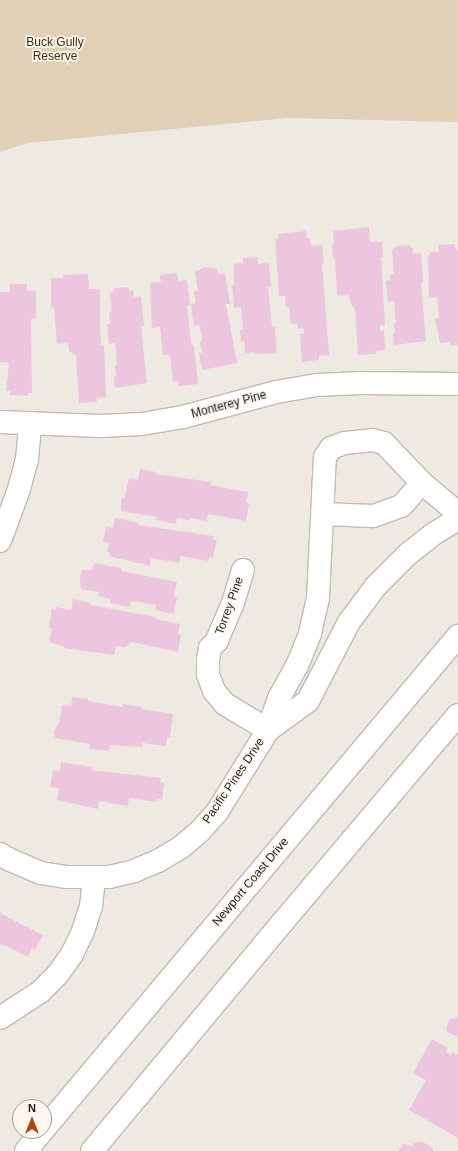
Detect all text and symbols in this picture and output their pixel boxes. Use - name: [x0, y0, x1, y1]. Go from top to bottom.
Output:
- park label: Buck Gully Reserve: [26, 36, 84, 64]
- street label: Monterey Pine: [190, 388, 268, 422]
- street label: Torrey Pine: [213, 575, 247, 637]
- street label: Pacific Pines Drive: [200, 736, 268, 826]
- street label: Newport Coast Drive: [210, 835, 292, 929]
- north arrow: [12, 1099, 52, 1139]
- text: N: [28, 1102, 36, 1114]

